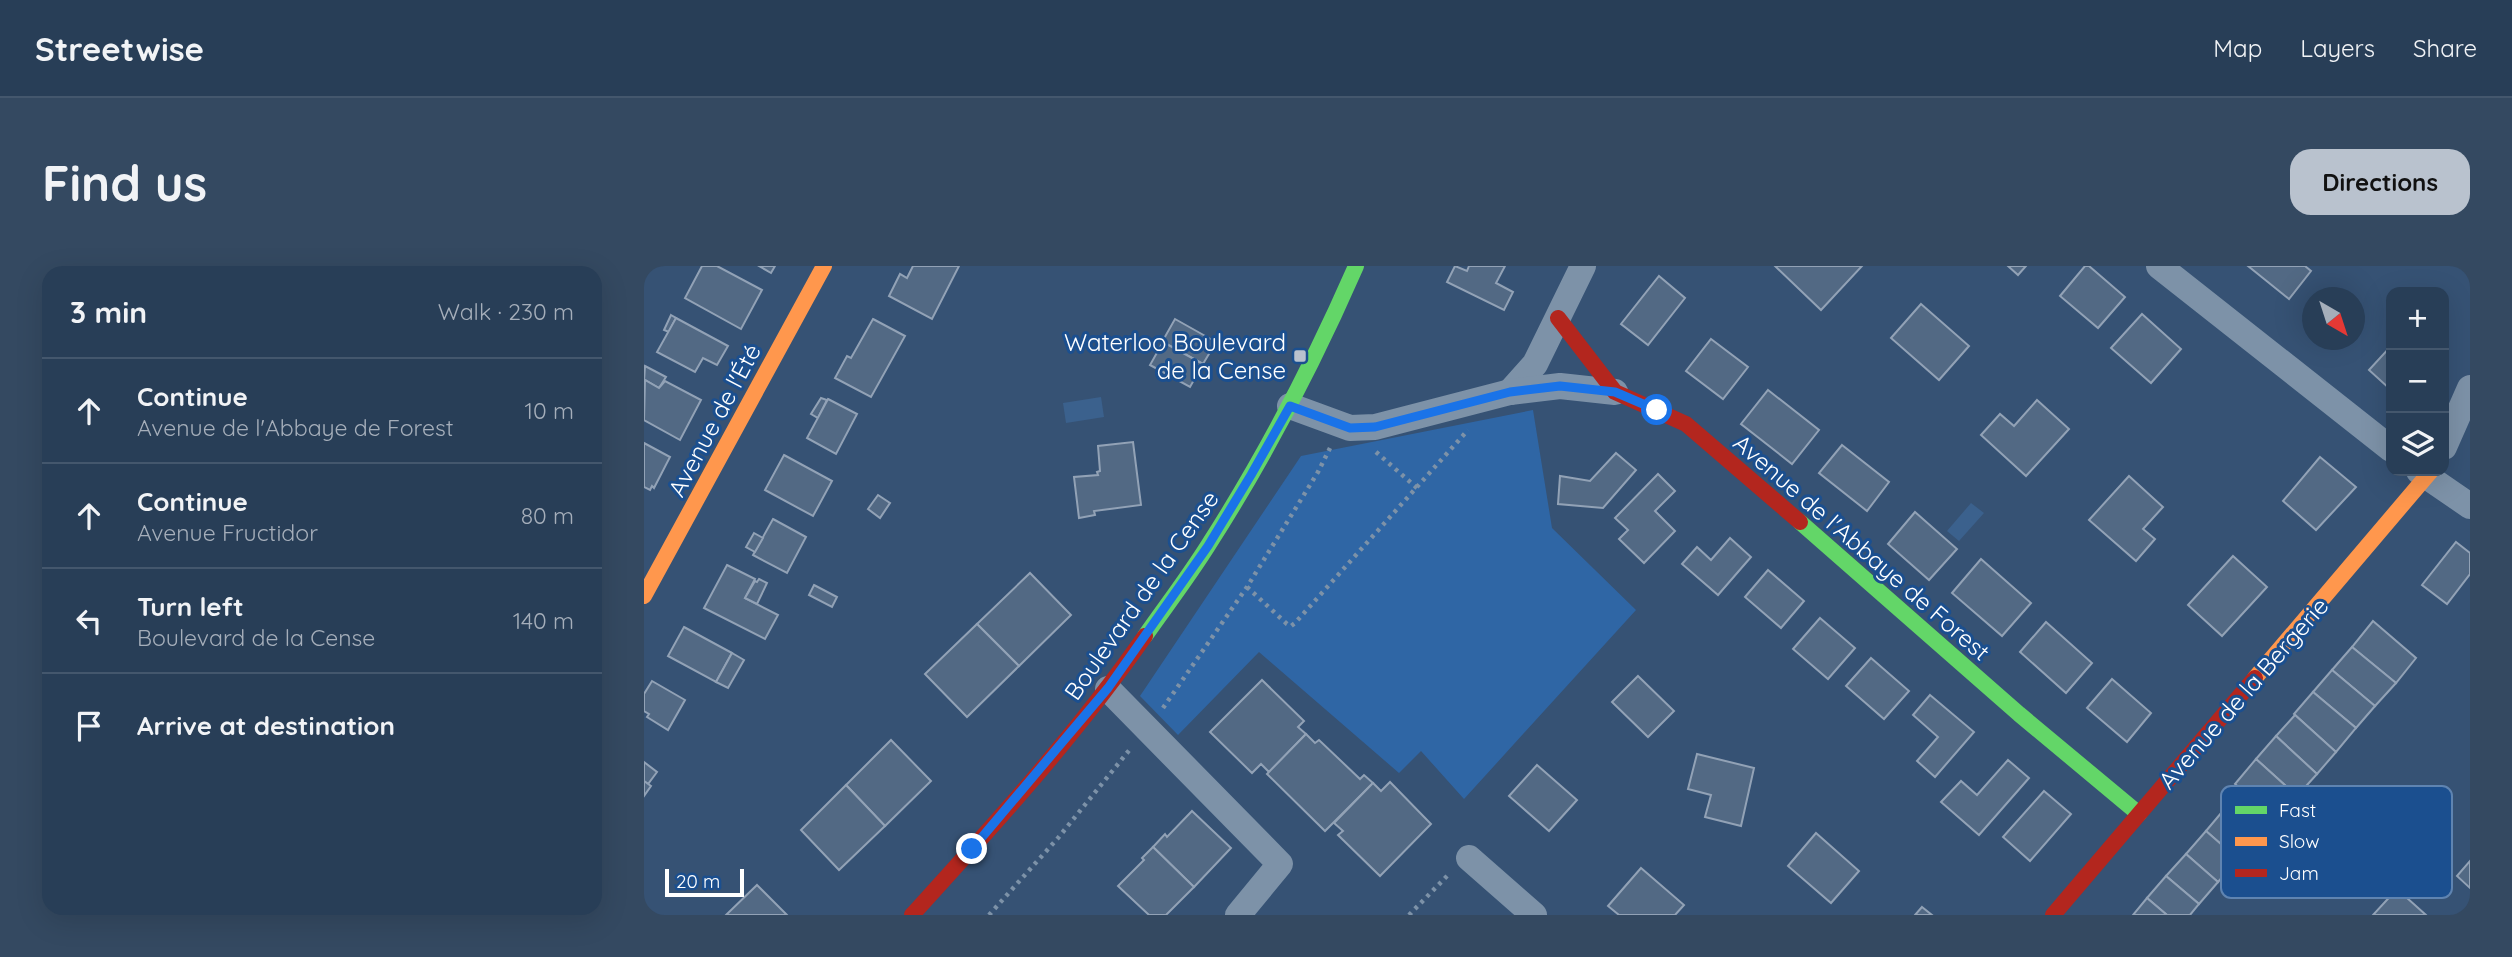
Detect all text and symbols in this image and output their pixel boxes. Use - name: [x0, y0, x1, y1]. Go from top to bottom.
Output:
- text: Streetwise: [35, 28, 204, 69]
- text: Map: [2213, 33, 2262, 63]
- text: Layers: [2300, 33, 2375, 63]
- text: Share: [2413, 33, 2477, 63]
- button: Directions: [2290, 149, 2470, 215]
- text: Find us: [42, 152, 207, 213]
- north arrow: [2302, 287, 2365, 350]
- map controls: [2386, 287, 2449, 476]
- button: +: [2386, 287, 2449, 350]
- text: 3 min: [70, 293, 147, 331]
- text: Walk · 230 m: [438, 297, 574, 326]
- place label: Waterloo Boulevard de la Cense: [1064, 327, 1286, 385]
- street label: Avenue de l'Été: [661, 339, 767, 501]
- marker: Waterloo Boulevard de la Cense: [1292, 348, 1308, 364]
- button: −: [2386, 350, 2449, 413]
- text: Continue: [137, 380, 248, 413]
- icon: ahead: [70, 392, 108, 430]
- route start: [1641, 394, 1672, 425]
- text: 10 m: [525, 396, 574, 425]
- text: Avenue de l'Abbaye de Forest: [137, 413, 454, 442]
- button: layers: [2386, 413, 2449, 476]
- street label: Avenue de l'Abbaye de Forest: [1728, 427, 1996, 667]
- text: Continue: [137, 485, 248, 518]
- street label: Boulevard de la Cense: [1057, 485, 1225, 705]
- icon: ahead: [70, 497, 108, 535]
- text: 80 m: [521, 501, 574, 530]
- text: Avenue Fructidor: [137, 518, 318, 547]
- text: Turn left: [137, 590, 244, 623]
- street label: Avenue de la Bergerie: [2152, 591, 2334, 795]
- icon: left: [70, 602, 108, 640]
- text: 140 m: [513, 606, 574, 635]
- text: Boulevard de la Cense: [137, 623, 375, 652]
- icon: arrive: [70, 707, 108, 745]
- text: Arrive at destination: [137, 709, 395, 742]
- legend: [2221, 786, 2452, 898]
- text: Fast: [2279, 798, 2316, 822]
- text: Slow: [2279, 829, 2320, 853]
- route end: [956, 833, 987, 864]
- text: Jam: [2279, 861, 2319, 885]
- scale bar: [665, 866, 744, 898]
- text: 20 m: [676, 869, 720, 893]

